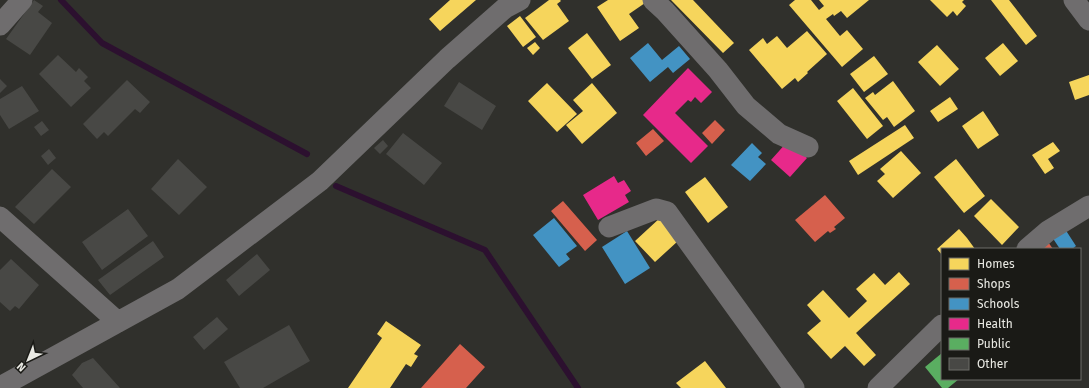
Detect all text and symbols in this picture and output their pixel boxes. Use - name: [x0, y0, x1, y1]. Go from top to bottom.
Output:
- legend: [941, 248, 1081, 380]
- text: Homes: [977, 257, 1015, 271]
- text: Shops: [977, 277, 1011, 291]
- text: Schools: [977, 297, 1020, 311]
- text: Health: [977, 317, 1013, 331]
- text: Public: [977, 337, 1011, 351]
- north arrow: [8, 340, 48, 380]
- text: Other: [977, 357, 1008, 371]
- text: N: [14, 360, 29, 374]

